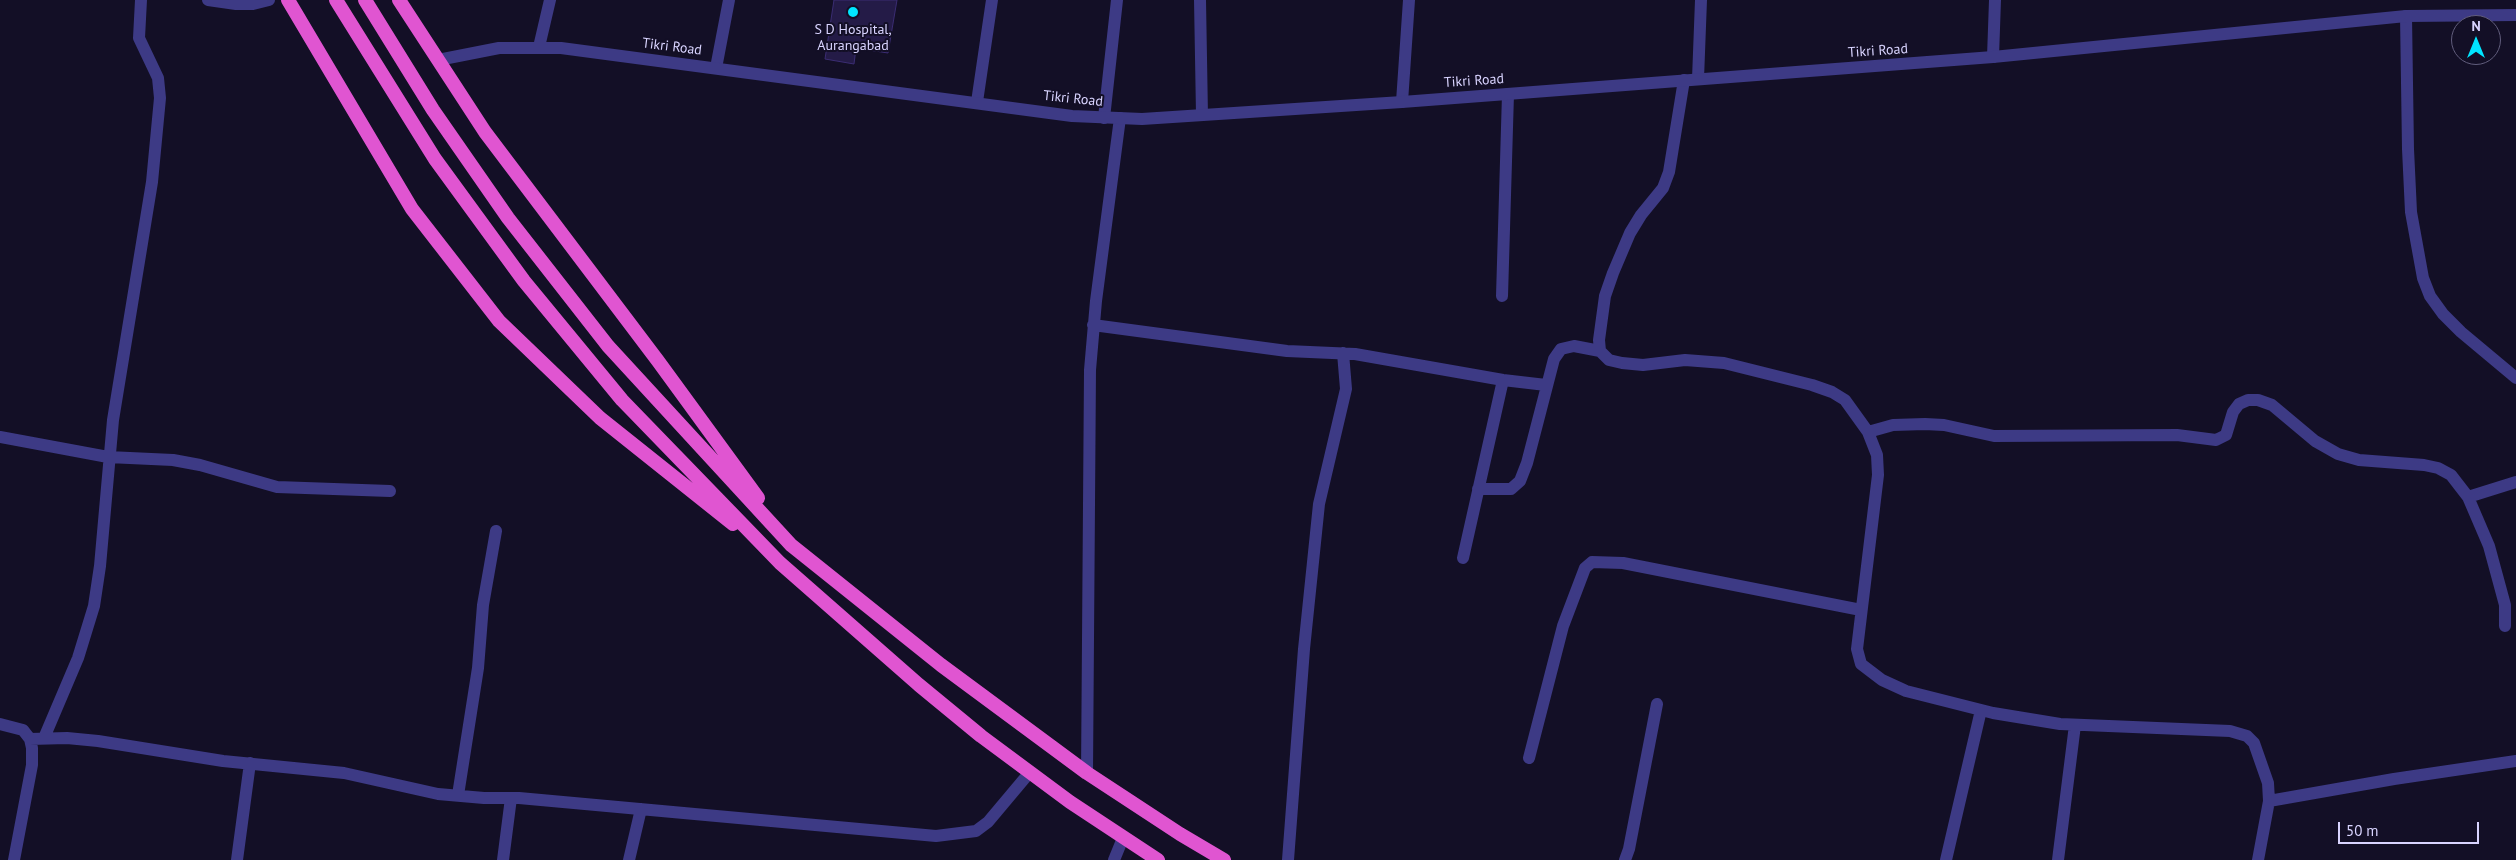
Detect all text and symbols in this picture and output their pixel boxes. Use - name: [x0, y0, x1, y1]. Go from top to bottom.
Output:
- marker: S D Hospital, Aurangabad: [846, 5, 860, 19]
- north arrow: [2451, 15, 2501, 65]
- text: N: [2471, 17, 2481, 35]
- place label: S D Hospital, Aurangabad: [814, 22, 892, 54]
- street label: Tikri Road: [641, 35, 703, 59]
- street label: Tikri Road: [1847, 41, 1909, 61]
- street label: Tikri Road: [1443, 71, 1505, 91]
- street label: Tikri Road: [1042, 88, 1104, 110]
- scale bar: [2341, 812, 2482, 844]
- text: 50 m: [2346, 821, 2379, 840]

